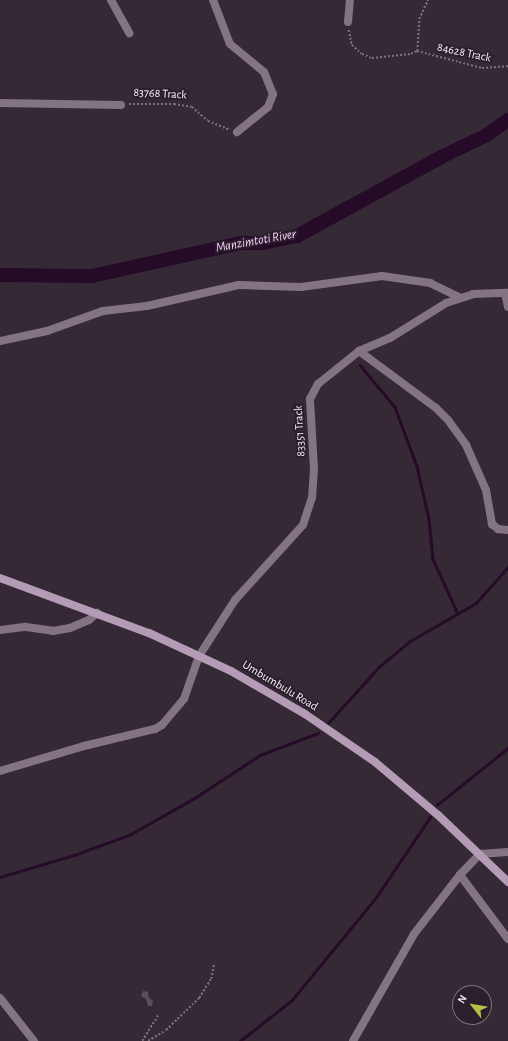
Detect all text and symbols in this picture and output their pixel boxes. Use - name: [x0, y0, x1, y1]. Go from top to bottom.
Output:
- street label: 84628 Track: [436, 40, 492, 66]
- street label: 83768 Track: [133, 85, 187, 103]
- water label: Manzimtoti River: [215, 227, 297, 257]
- street label: 83351 Track: [291, 405, 309, 457]
- street label: Umbumbulu Road: [239, 658, 321, 714]
- north arrow: [452, 985, 492, 1025]
- text: N: [455, 993, 469, 1005]

